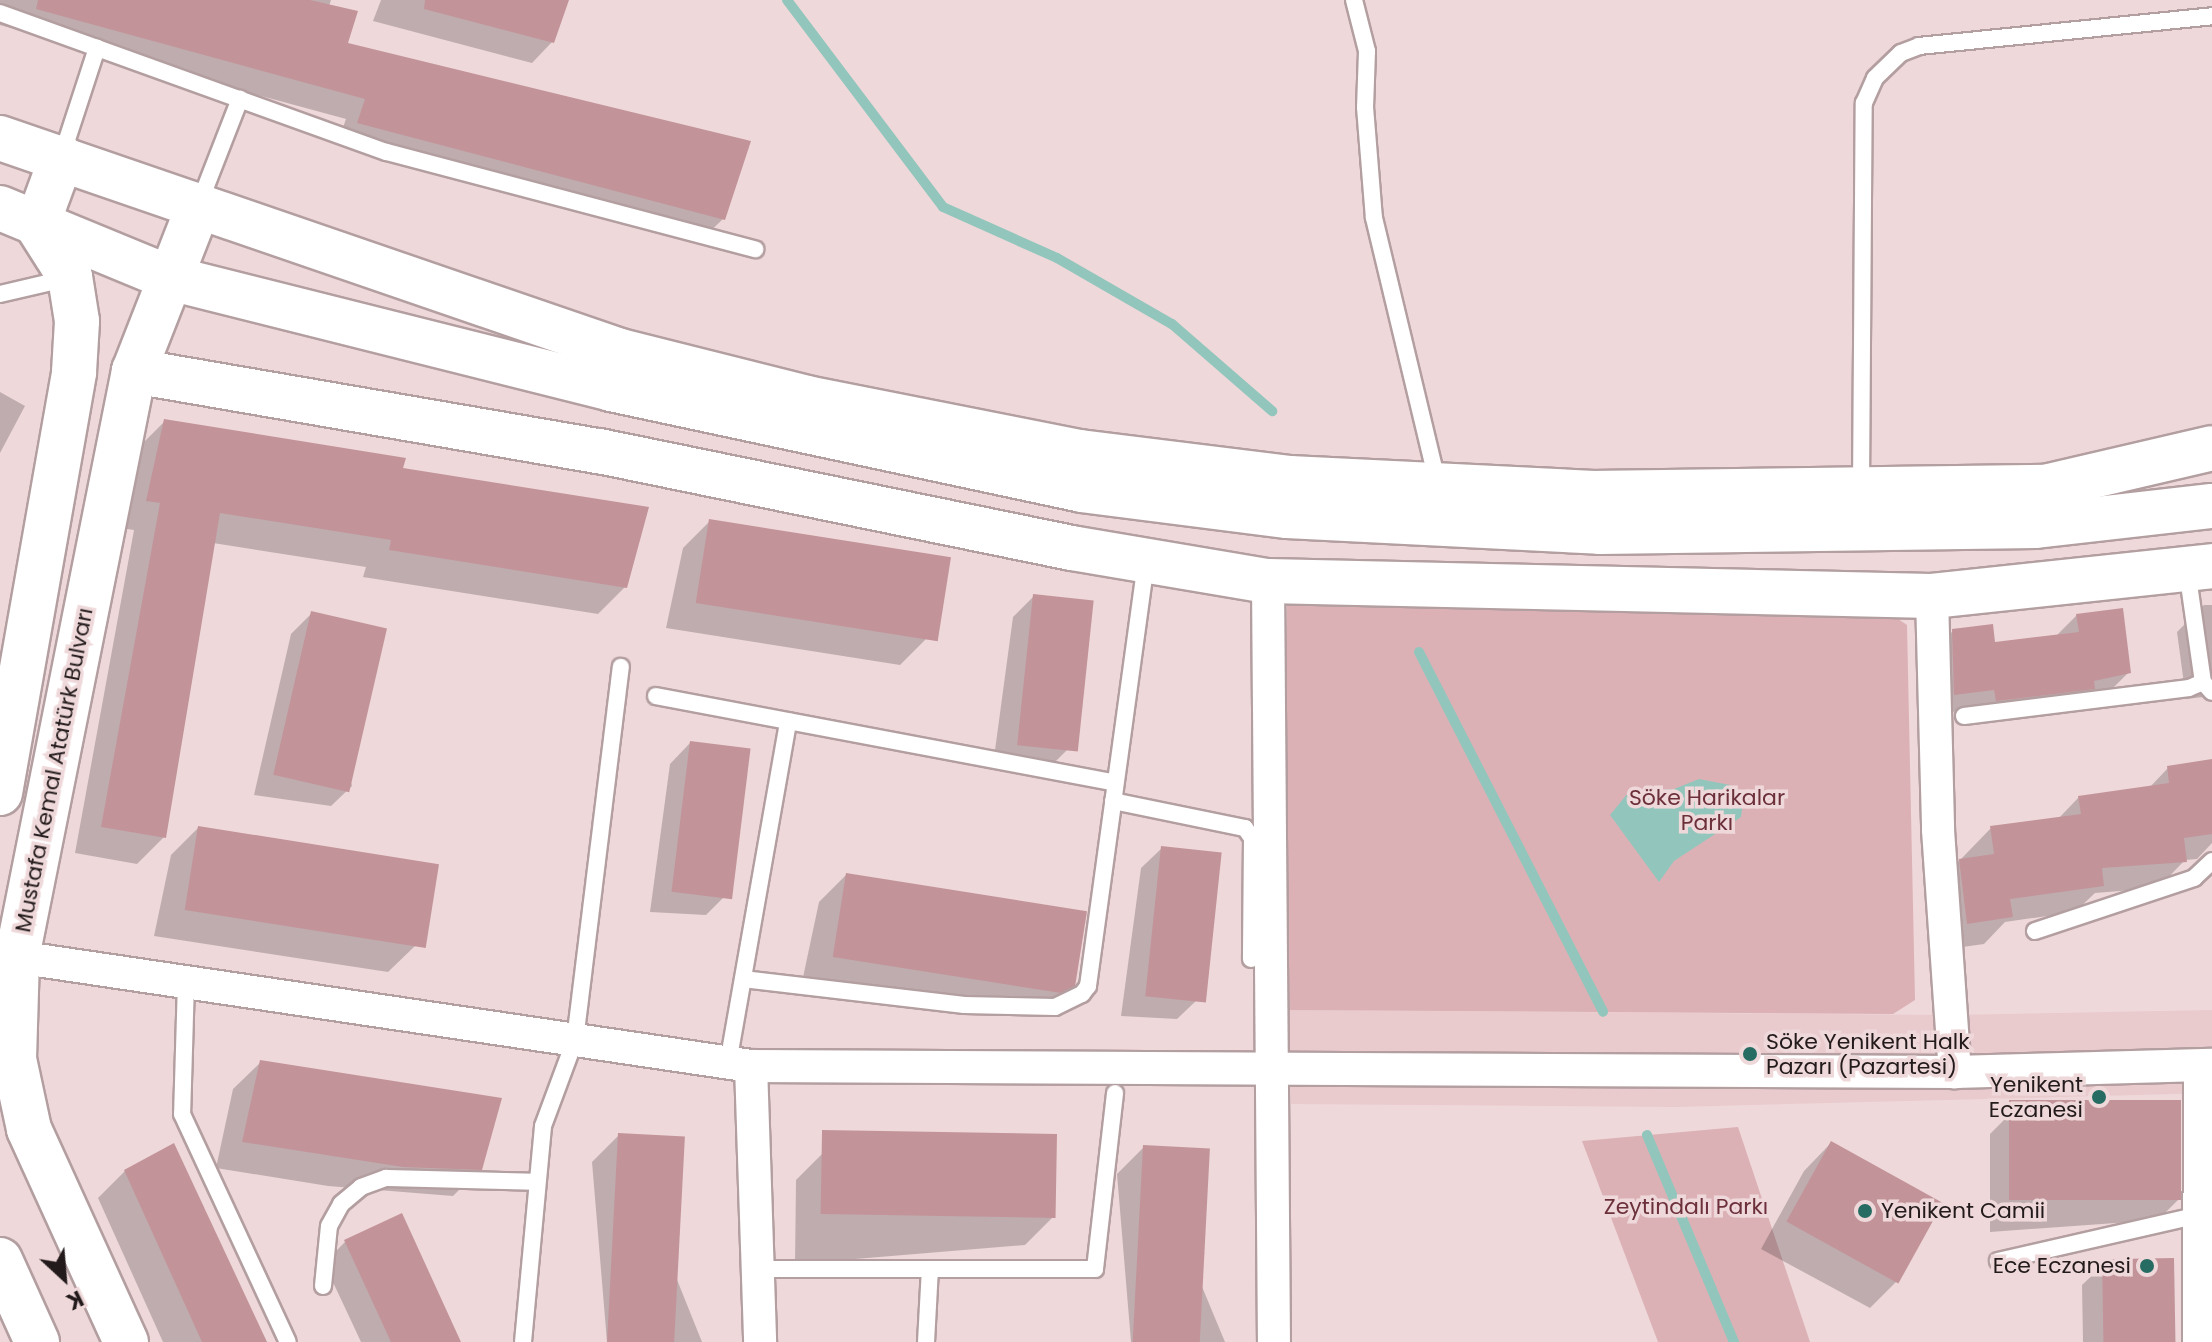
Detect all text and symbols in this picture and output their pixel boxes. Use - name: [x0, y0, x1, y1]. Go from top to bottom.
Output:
- street label: Mustafa Kemal Atatürk Bulvarı: [10, 606, 98, 934]
- park label: Söke Harikalar Parkı: [1629, 784, 1785, 836]
- place label: Söke Yenikent Halk Pazarı (Pazartesi): [1766, 1028, 1970, 1080]
- marker: Söke Yenikent Halk Pazarı (Pazartesi): [1741, 1045, 1759, 1063]
- place label: Yenikent Eczanesi: [1989, 1071, 2083, 1122]
- marker: Yenikent Eczanesi: [2090, 1088, 2108, 1106]
- park label: Zeytindalı Parkı: [1604, 1194, 1768, 1220]
- place label: Yenikent Camii: [1881, 1198, 2045, 1224]
- marker: Yenikent Camii: [1856, 1202, 1874, 1220]
- north arrow: [24, 1238, 104, 1318]
- place label: Ece Eczanesi: [1993, 1253, 2131, 1279]
- marker: Ece Eczanesi: [2138, 1257, 2156, 1275]
- text: K: [61, 1283, 88, 1317]

